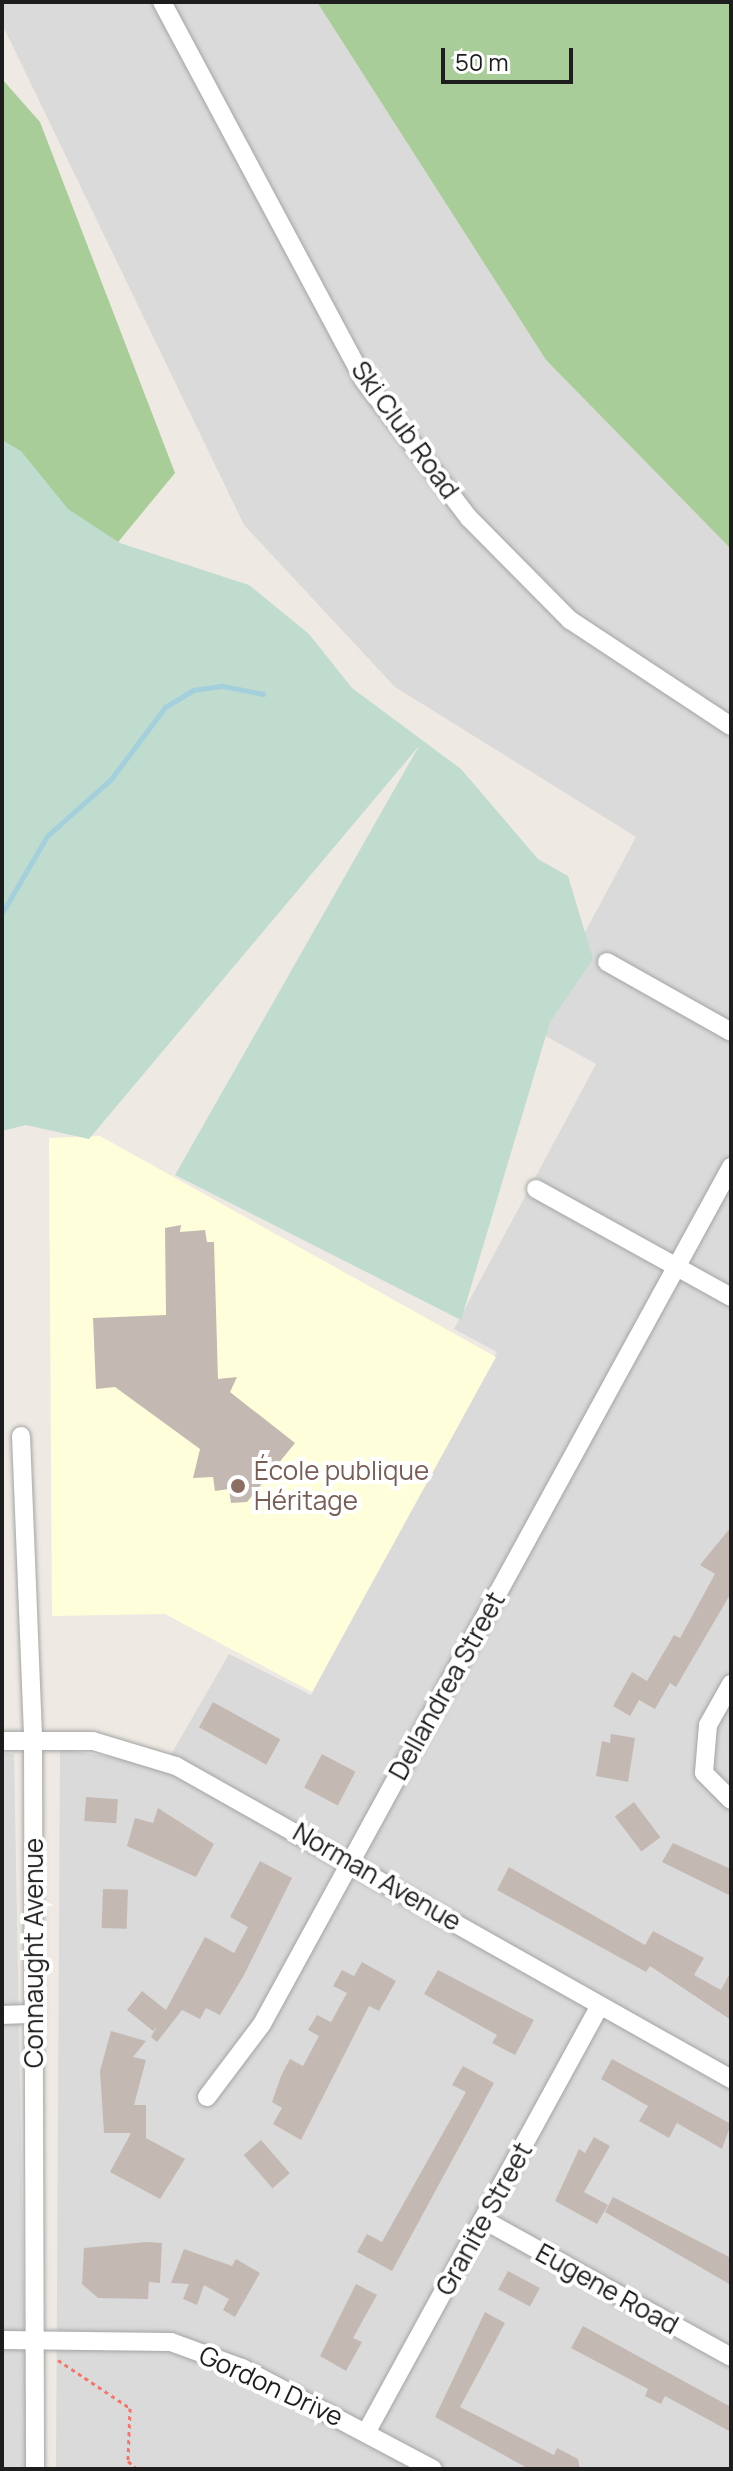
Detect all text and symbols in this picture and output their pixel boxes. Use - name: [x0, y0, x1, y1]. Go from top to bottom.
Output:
- scale bar: [445, 32, 577, 82]
- text: 50 m: [455, 45, 509, 78]
- street label: Ski Club Road: [345, 355, 465, 505]
- place label: École publique Héritage: [254, 1455, 429, 1516]
- marker: École publique Héritage: [229, 1477, 247, 1495]
- street label: Dellandrea Street: [382, 1587, 512, 1785]
- street label: Norman Avenue: [287, 1816, 467, 1938]
- street label: Connaught Avenue: [18, 1838, 50, 2068]
- street label: Granite Street: [429, 2137, 539, 2301]
- street label: Eugene Road: [530, 2237, 684, 2341]
- street label: Gordon Drive: [194, 2339, 348, 2433]

